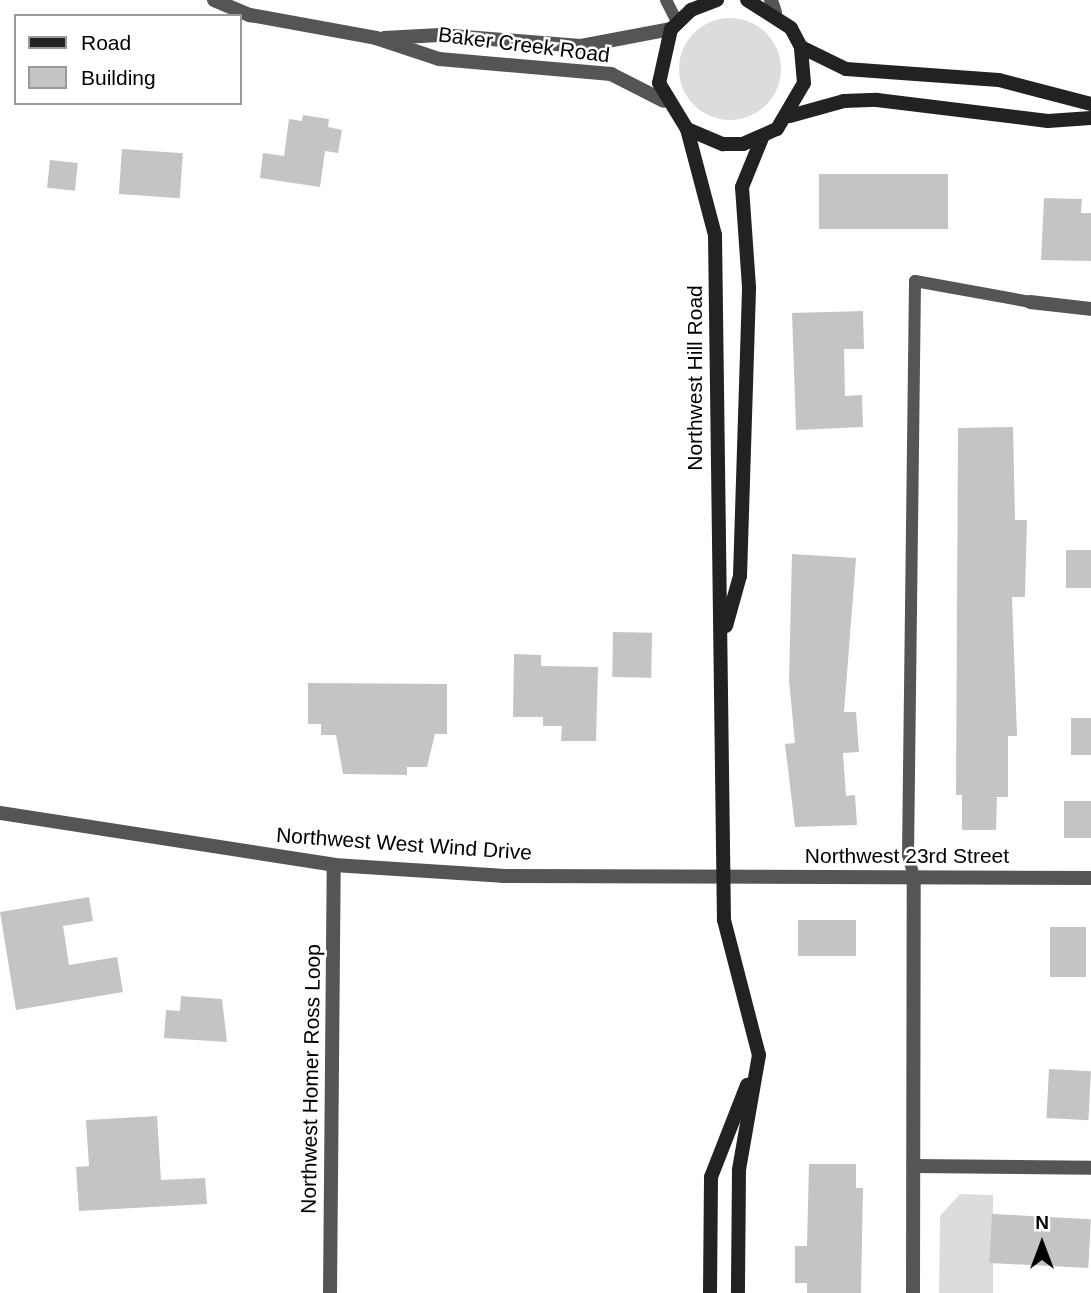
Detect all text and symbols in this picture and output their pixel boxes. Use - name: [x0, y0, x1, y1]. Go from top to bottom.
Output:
- legend: [14, 14, 242, 105]
- street label: Baker Creek Road: [437, 22, 611, 68]
- text: Road: [81, 31, 131, 54]
- text: Building: [81, 66, 156, 89]
- street label: Northwest Hill Road: [682, 285, 708, 471]
- street label: Northwest West Wind Drive: [275, 822, 533, 866]
- street label: Northwest 23rd Street: [805, 843, 1009, 869]
- street label: Northwest Homer Ross Loop: [296, 944, 326, 1214]
- north arrow: [1007, 1209, 1077, 1279]
- text: N: [1035, 1212, 1049, 1233]

